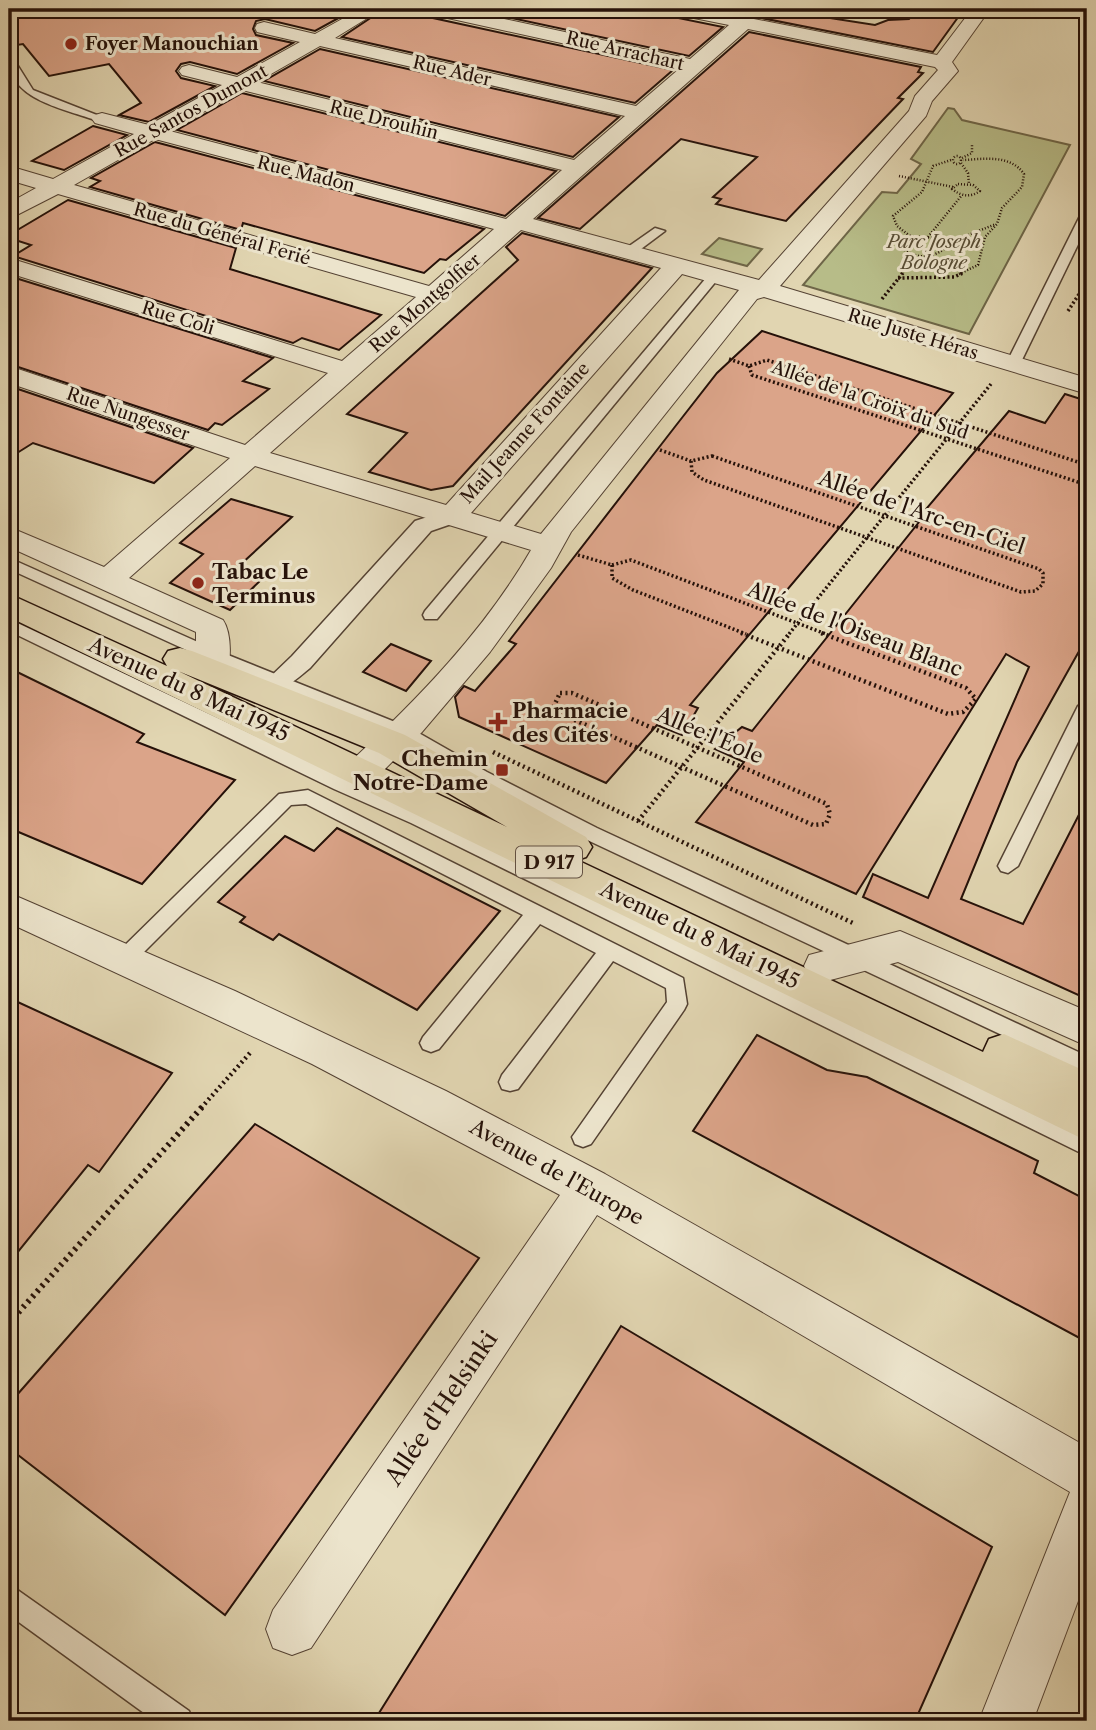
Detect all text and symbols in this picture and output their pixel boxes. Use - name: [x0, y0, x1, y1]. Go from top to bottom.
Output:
- street label: Rue Arrachart: [564, 27, 687, 75]
- place label: Foyer Manouchian: [85, 33, 259, 55]
- marker: Foyer Manouchian: [63, 36, 79, 52]
- street label: Rue Ader: [411, 51, 494, 91]
- street label: Rue Santos Dumont: [111, 59, 272, 162]
- street label: Rue Drouhin: [327, 96, 441, 144]
- street label: Rue Madon: [255, 151, 357, 197]
- street label: Rue du Général Ferié: [131, 198, 313, 270]
- park label: Parc Joseph Bologne: [885, 231, 981, 274]
- street label: Rue Montgolfier: [365, 248, 485, 357]
- street label: Rue Coli: [139, 297, 218, 340]
- street label: Rue Juste Héras: [845, 304, 981, 364]
- street label: Allée de la Croix du Sud: [768, 356, 971, 444]
- street label: Mail Jeanne Fontaine: [456, 358, 594, 508]
- street label: Rue Nungesser: [64, 383, 193, 445]
- street label: Allée de l'Arc-en-Ciel: [815, 465, 1028, 559]
- place label: Tabac Le Terminus: [212, 559, 316, 608]
- marker: Tabac Le Terminus: [190, 575, 206, 591]
- street label: Allée de l'Oiseau Blanc: [743, 576, 966, 682]
- street label: Avenue du 8 Mai 1945: [84, 631, 293, 746]
- place label: Pharmacie des Cités: [512, 698, 628, 747]
- street label: Allée l'Éole: [652, 701, 767, 769]
- marker: Pharmacie des Cités: [490, 714, 506, 730]
- place label: Chemin Notre-Dame: [353, 746, 489, 795]
- marker: Chemin Notre-Dame: [494, 762, 510, 778]
- road number: D 917: [516, 846, 582, 877]
- street label: Avenue du 8 Mai 1945: [595, 875, 804, 994]
- street label: Avenue de l'Europe: [465, 1113, 648, 1230]
- street label: Allée d'Helsinki: [378, 1325, 503, 1491]

